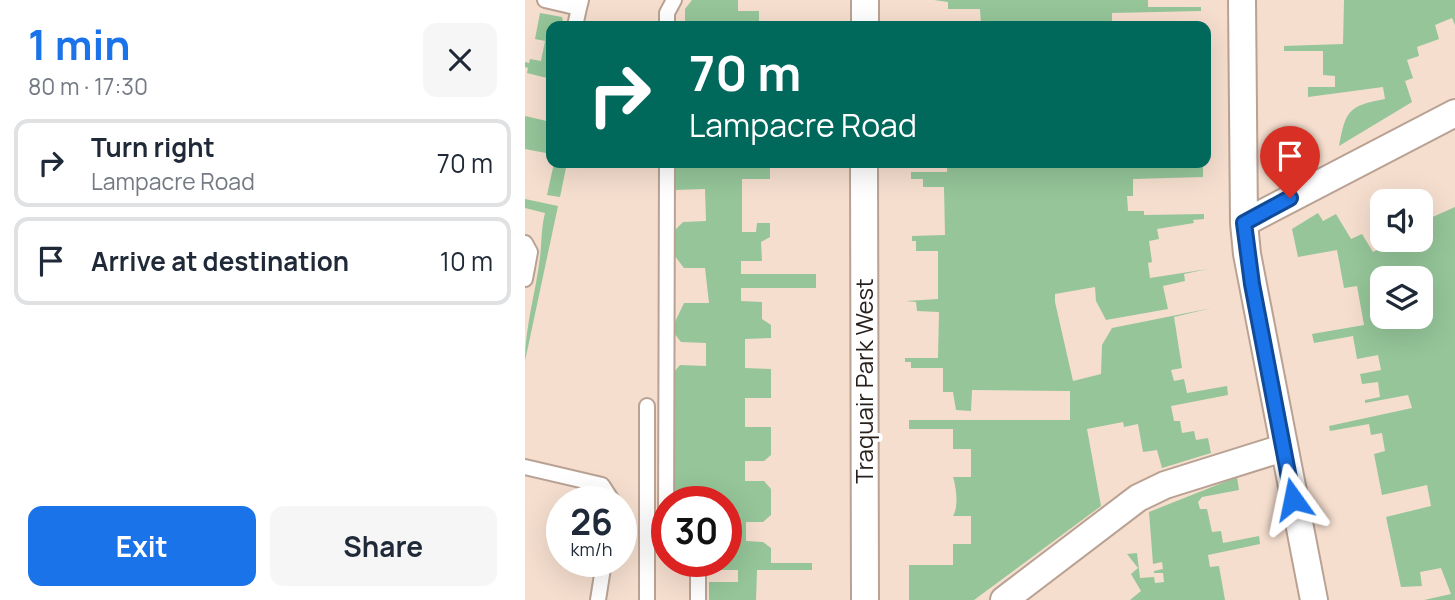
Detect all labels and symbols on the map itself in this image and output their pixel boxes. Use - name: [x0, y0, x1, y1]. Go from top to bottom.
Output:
- pin: [1260, 126, 1320, 198]
- street label: Traquair Park West: [847, 278, 880, 484]
- position arrow: [1256, 462, 1330, 536]
- speed limit sign: 30: [651, 486, 742, 577]

